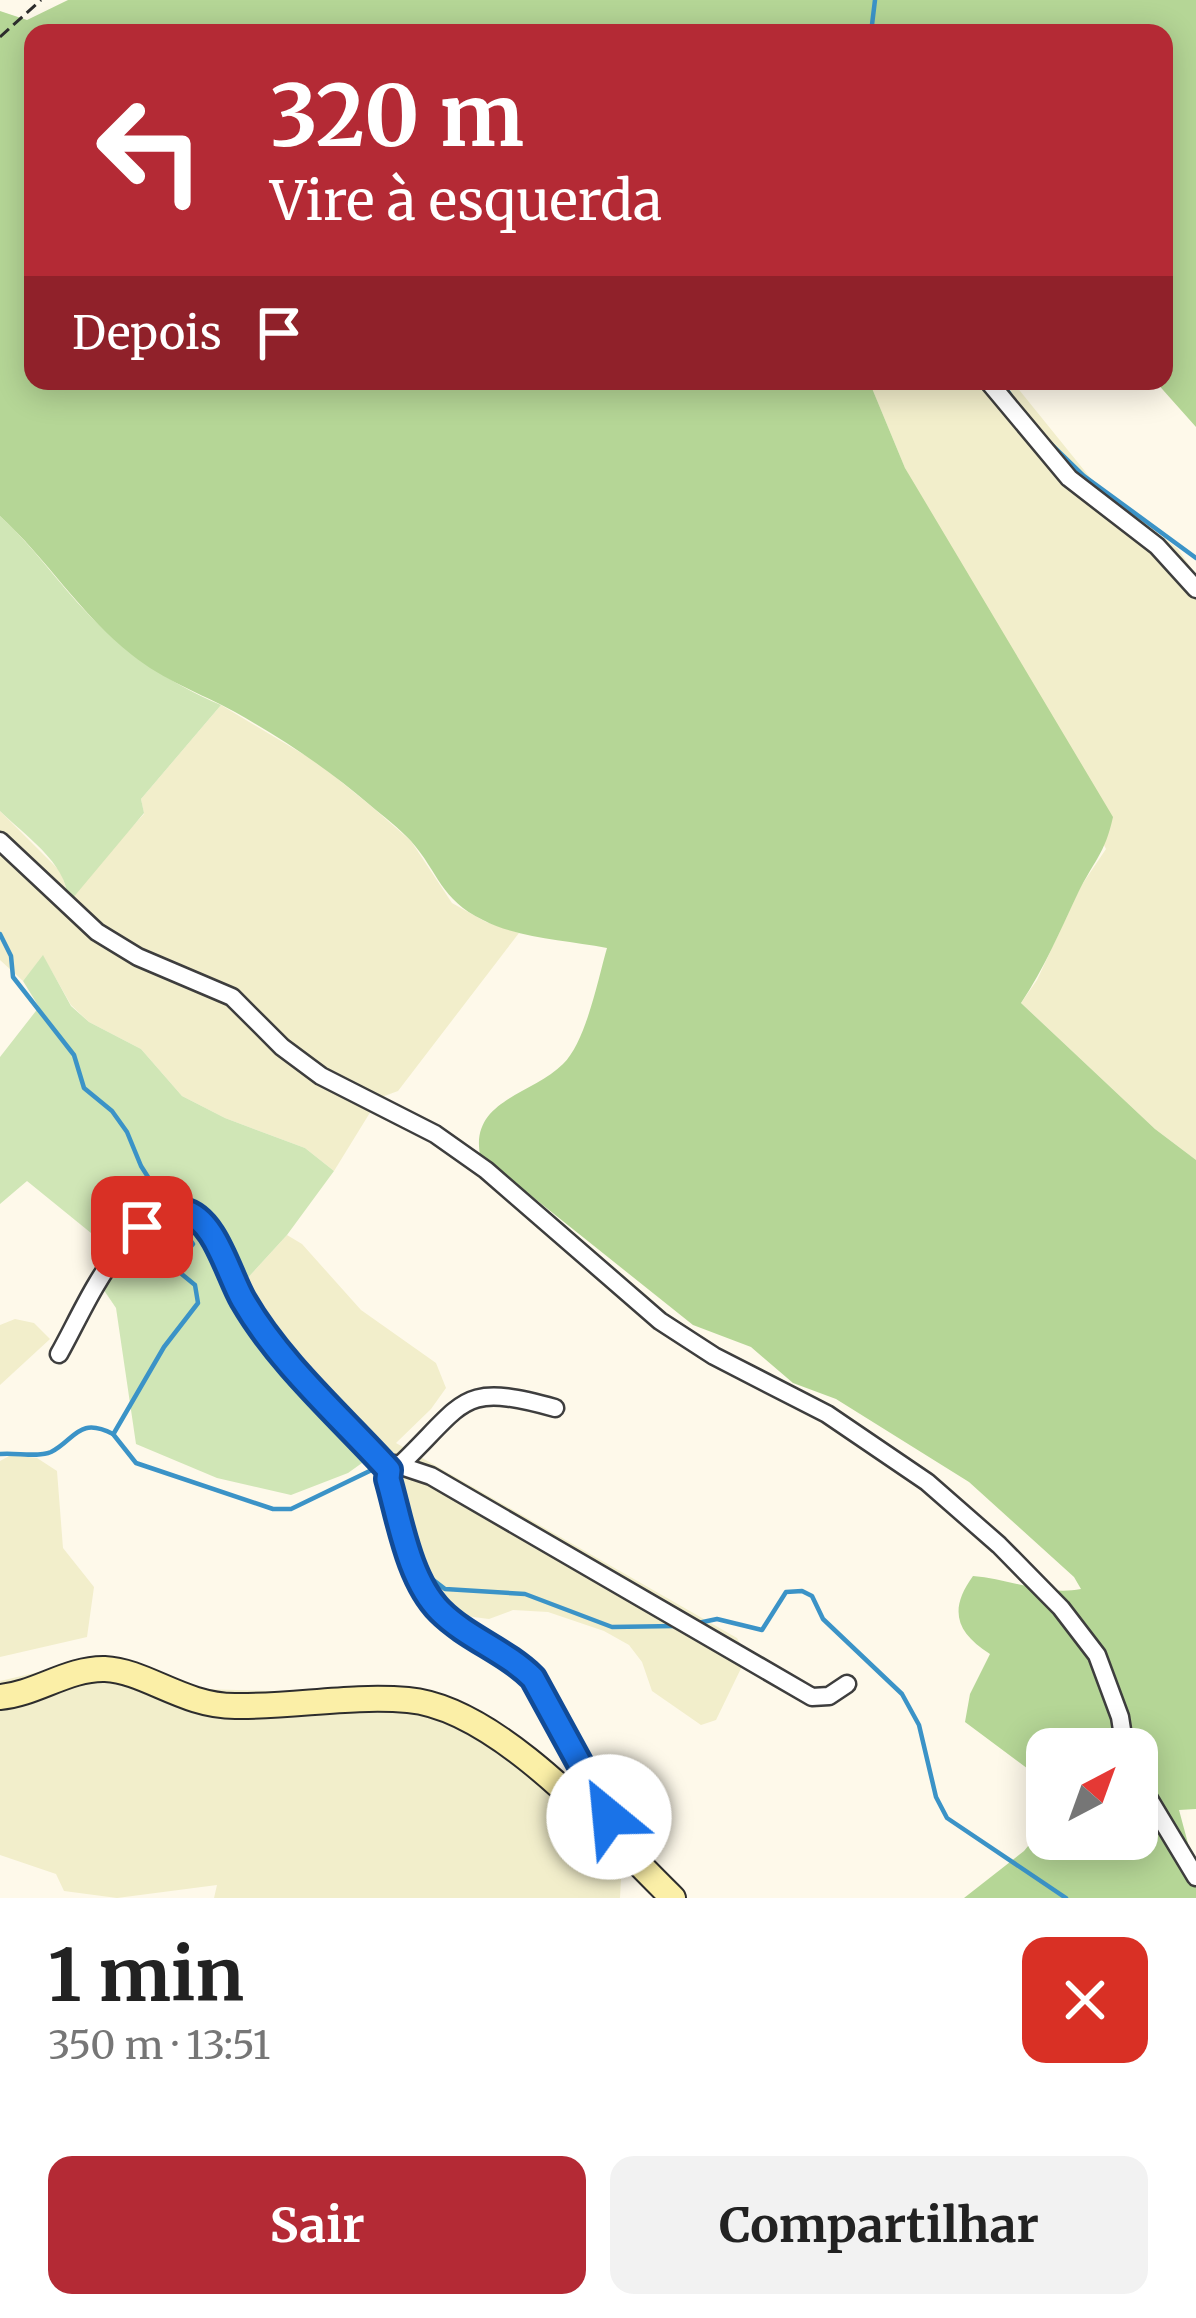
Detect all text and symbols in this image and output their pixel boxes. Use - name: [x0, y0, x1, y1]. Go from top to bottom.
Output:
- text: 320 m: [270, 63, 524, 169]
- icon: left: [72, 72, 228, 228]
- text: Vire à esquerda: [270, 167, 662, 235]
- icon: arrive: [246, 300, 312, 366]
- text: Depois: [72, 305, 222, 361]
- pin: [91, 1176, 193, 1278]
- icon: arrive: [109, 1194, 175, 1260]
- north arrow: [1026, 1728, 1158, 1860]
- map controls: [1026, 1728, 1158, 1860]
- position arrow: [546, 1754, 672, 1880]
- text: 1 min: [48, 1930, 244, 2021]
- button: close: [1022, 1937, 1148, 2063]
- text: 350 m · 13:51: [48, 2021, 270, 2070]
- button: Sair: [48, 2156, 586, 2294]
- button: Compartilhar: [610, 2156, 1148, 2294]

